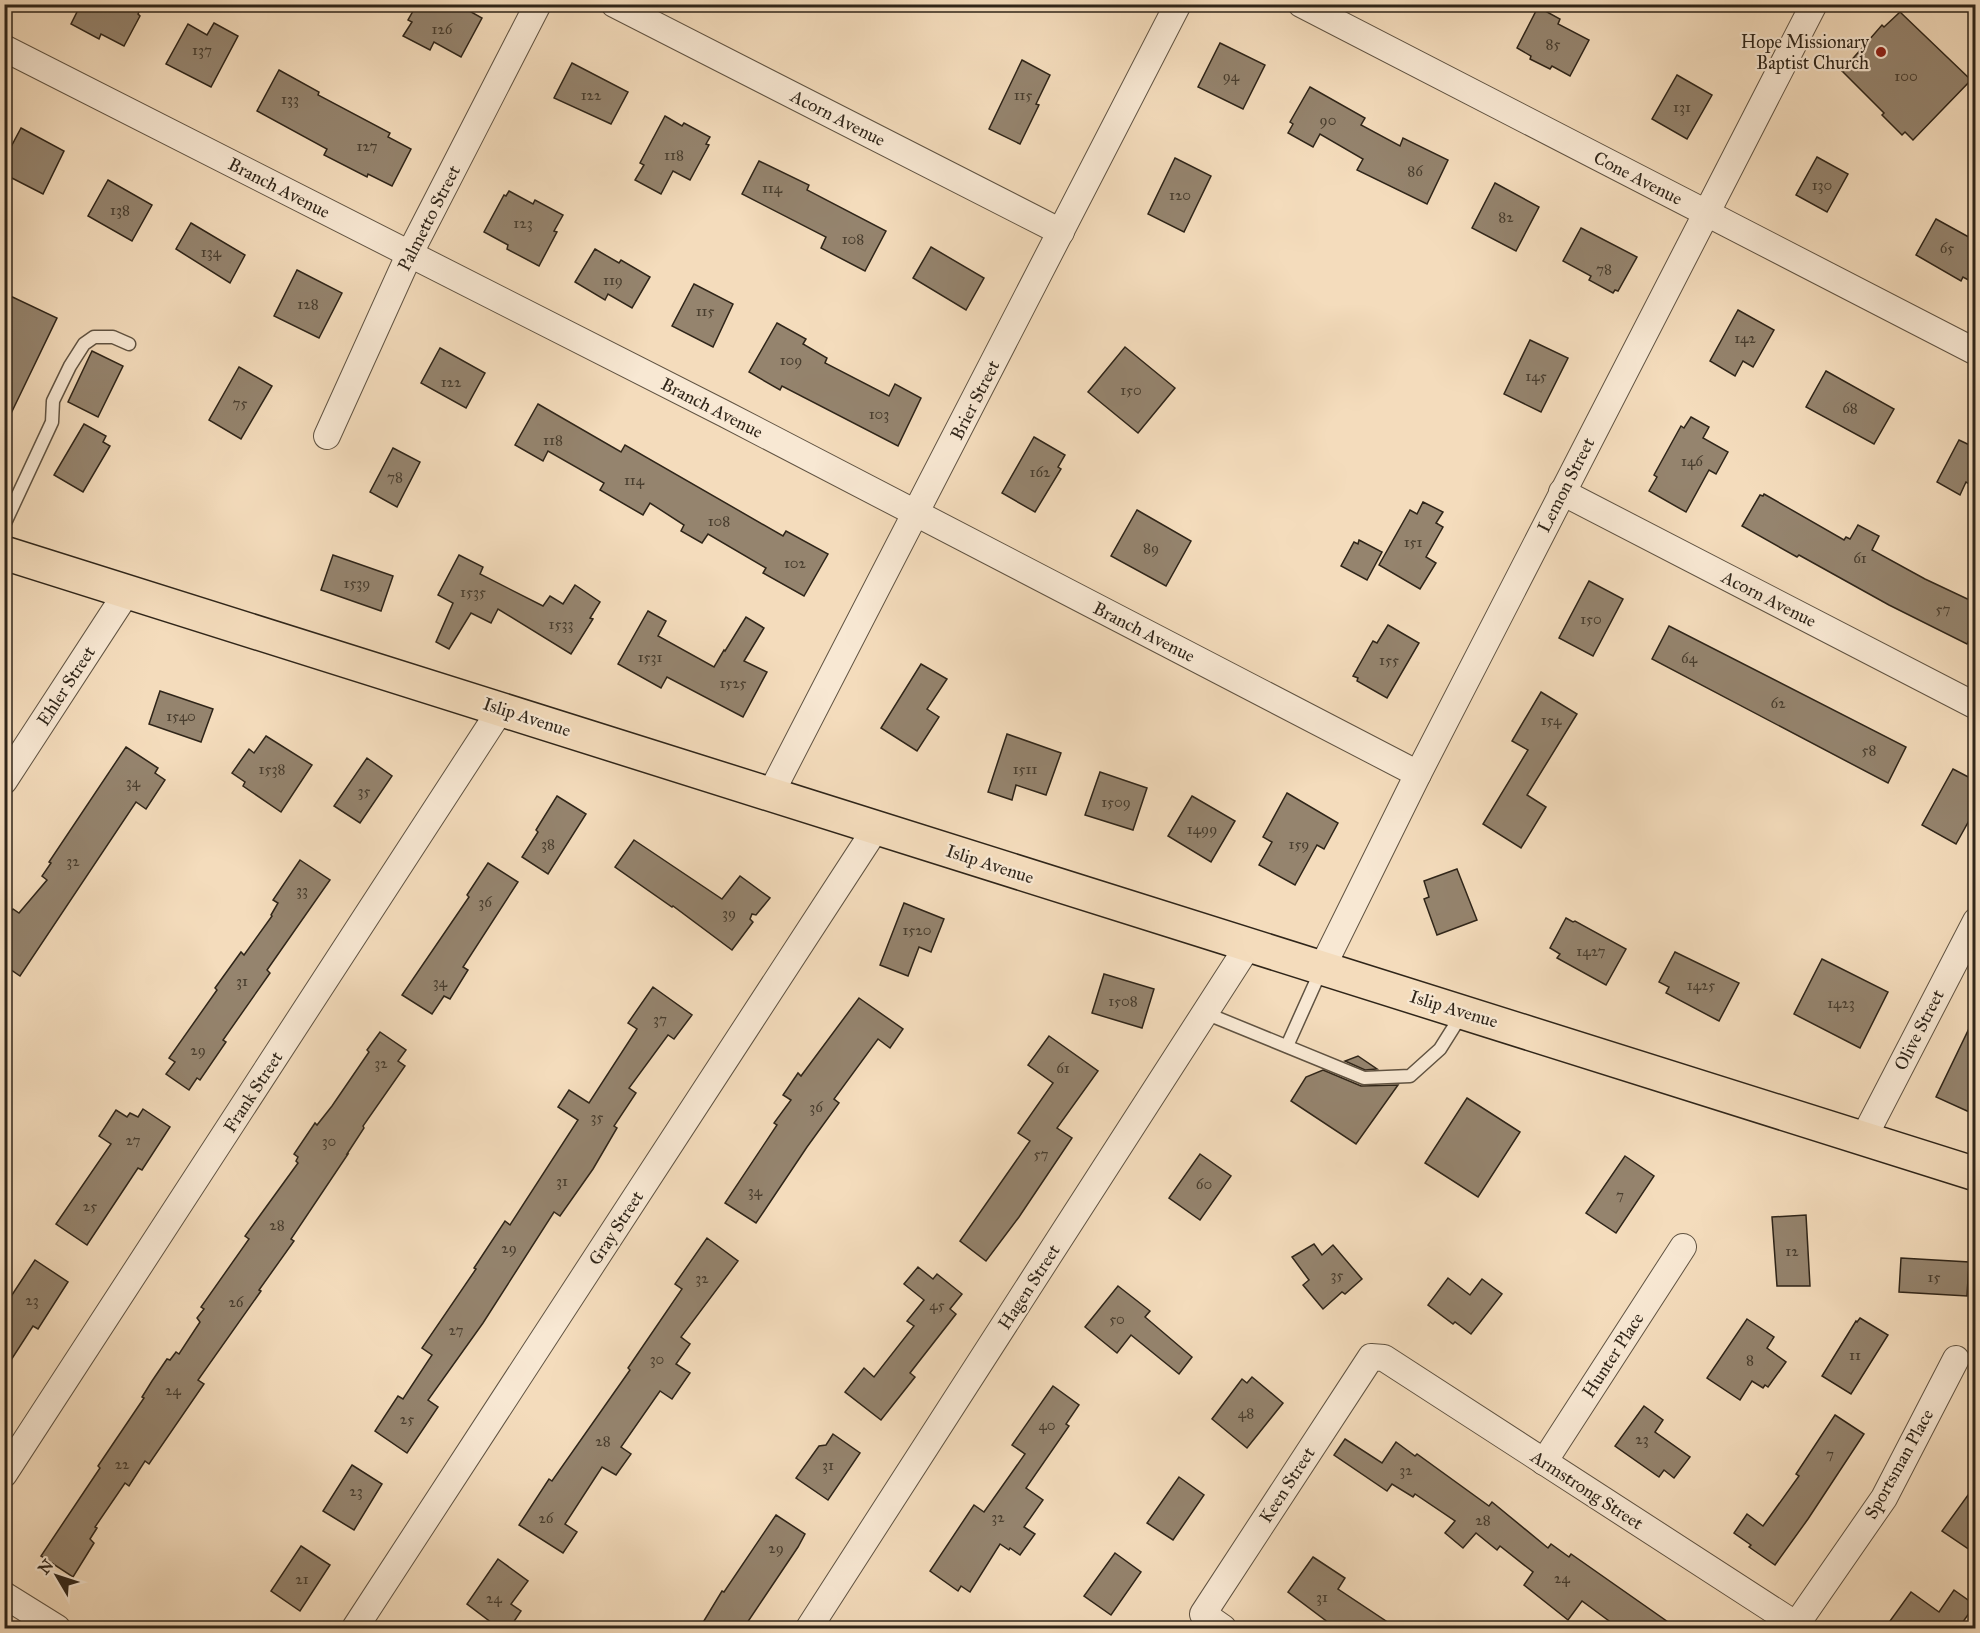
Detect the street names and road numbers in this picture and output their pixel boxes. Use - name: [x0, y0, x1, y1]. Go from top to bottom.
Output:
- street label: Acorn Avenue: [786, 84, 889, 151]
- street label: Cone Avenue: [1590, 146, 1686, 210]
- street label: Branch Avenue: [224, 153, 334, 223]
- street label: Palmetto Street: [393, 161, 465, 274]
- street label: Brier Street: [946, 356, 1005, 443]
- street label: Branch Avenue: [657, 373, 767, 443]
- street label: Lemon Street: [1533, 433, 1600, 536]
- street label: Acorn Avenue: [1717, 565, 1820, 632]
- street label: Branch Avenue: [1089, 597, 1199, 667]
- street label: Ehler Street: [32, 642, 100, 730]
- street label: Islip Avenue: [480, 692, 574, 742]
- street label: Islip Avenue: [943, 839, 1037, 889]
- street label: Islip Avenue: [1407, 985, 1501, 1033]
- street label: Olive Street: [1889, 985, 1949, 1074]
- street label: Frank Street: [219, 1047, 288, 1137]
- street label: Gray Street: [584, 1186, 649, 1269]
- street label: Hagen Street: [993, 1240, 1066, 1334]
- street label: Hunter Place: [1577, 1308, 1649, 1402]
- street label: Sportsman Place: [1860, 1405, 1938, 1523]
- street label: Keen Street: [1254, 1442, 1320, 1527]
- street label: Armstrong Street: [1525, 1445, 1648, 1536]

